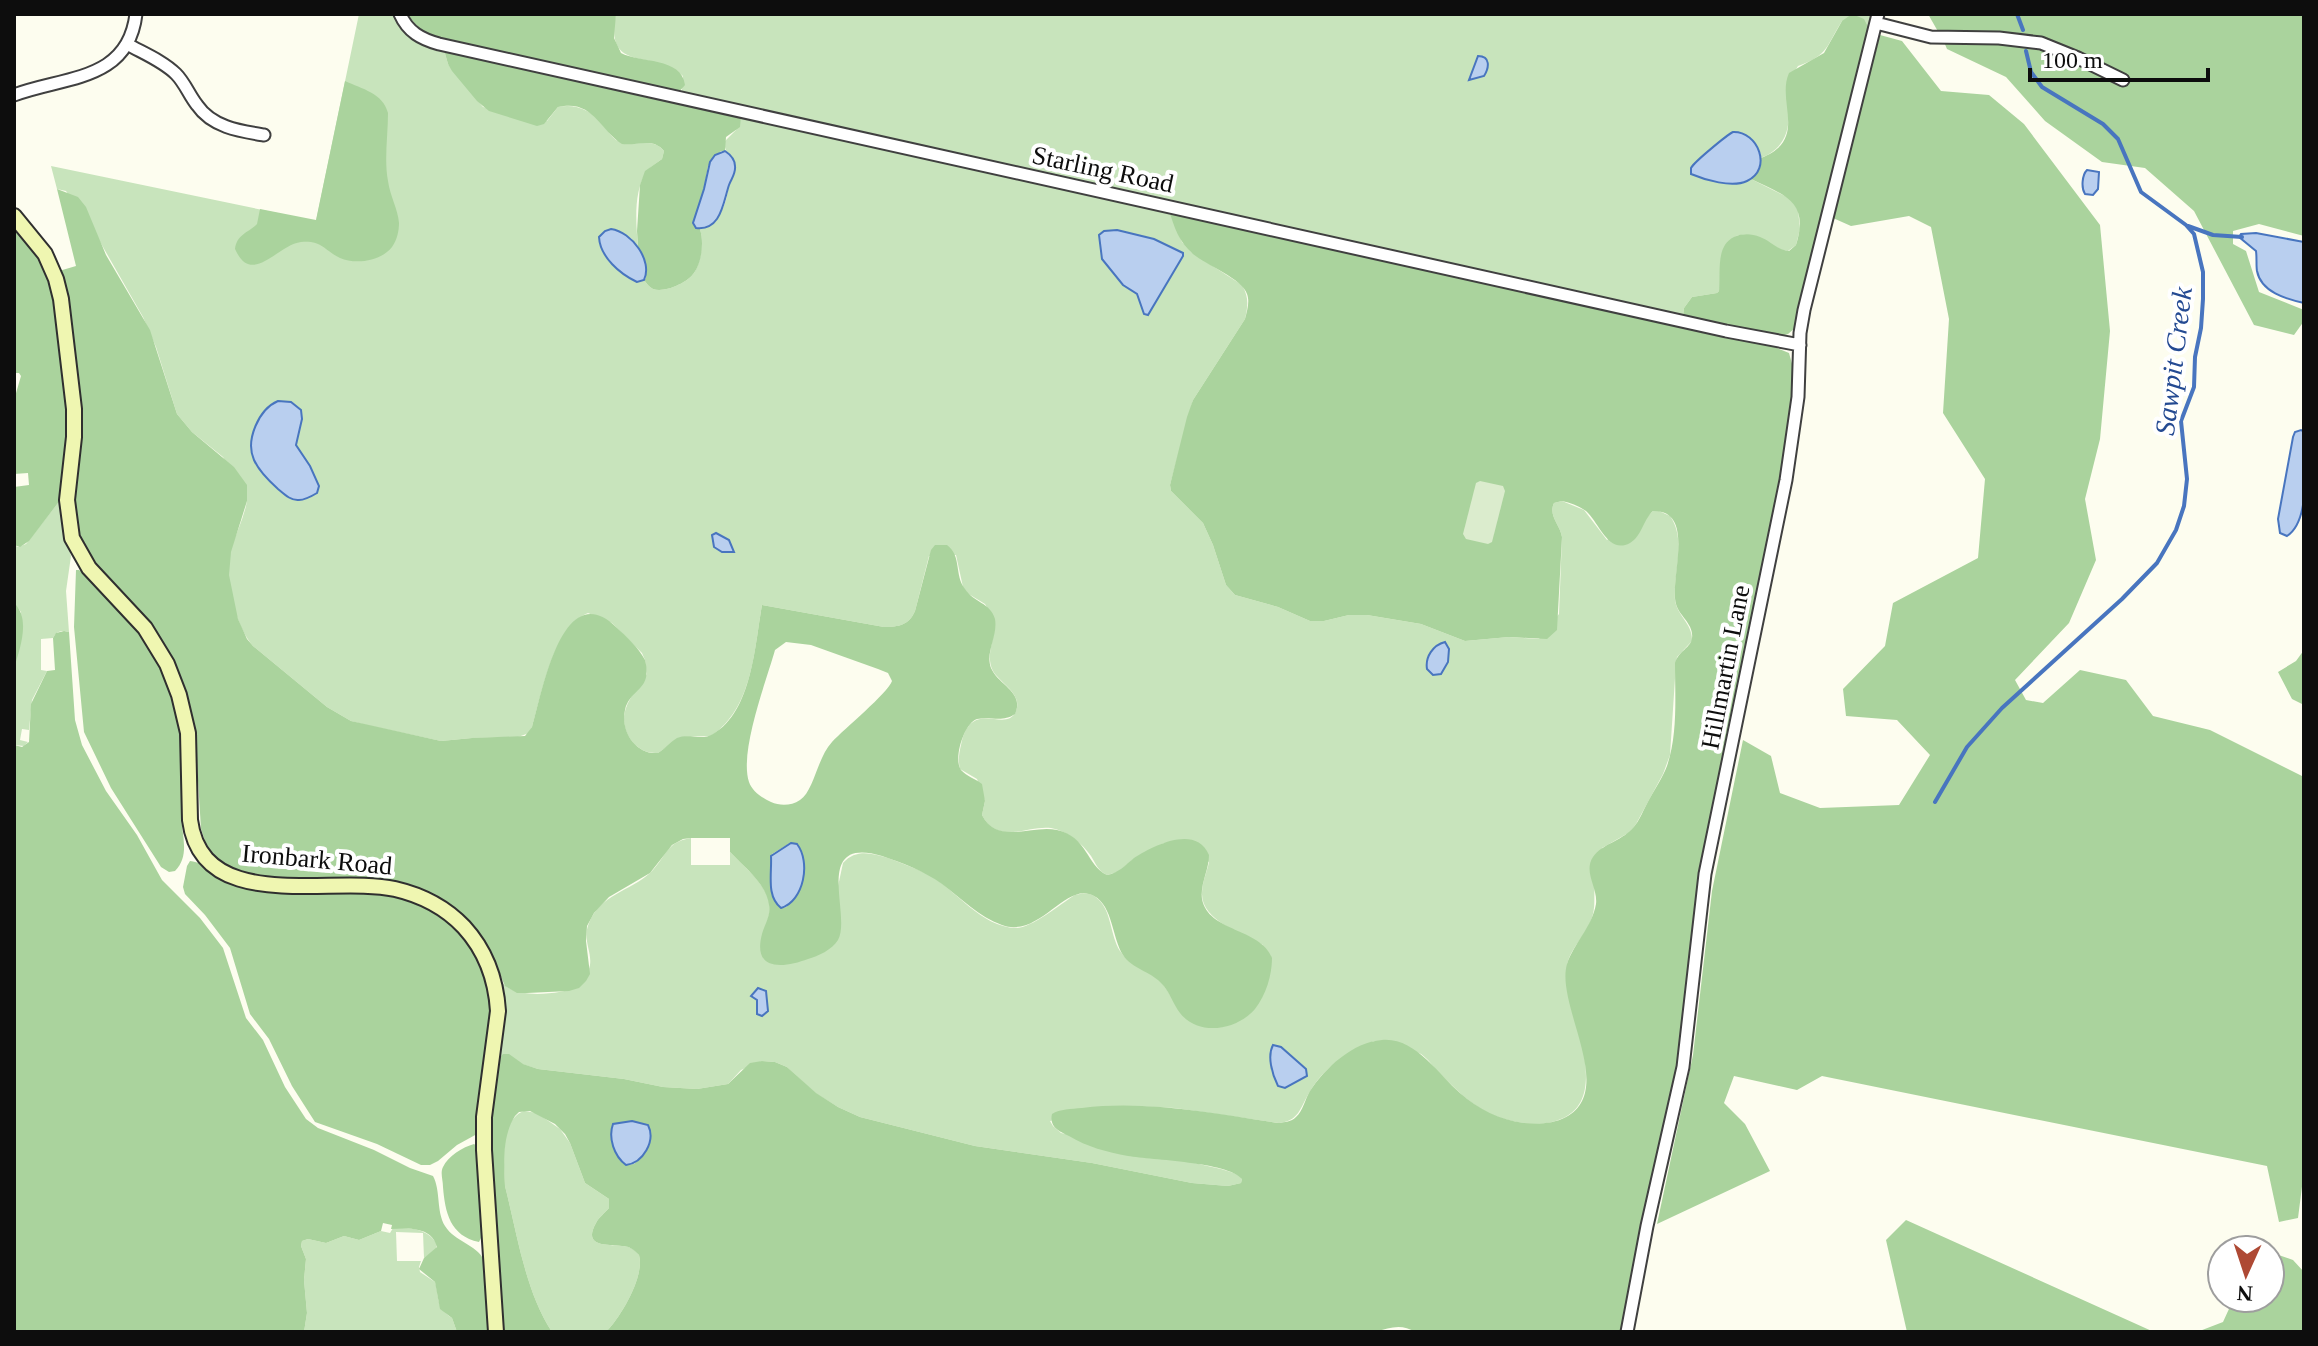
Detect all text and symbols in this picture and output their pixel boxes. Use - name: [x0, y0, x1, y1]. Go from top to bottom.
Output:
- scale bar: [2030, 32, 2208, 82]
- text: 100 m: [2042, 47, 2103, 73]
- street label: Starling Road: [1030, 140, 1176, 199]
- water label: Sawpit Creek: [2149, 285, 2198, 437]
- street label: Hillmartin Lane: [1695, 582, 1756, 752]
- street label: Ironbark Road: [241, 838, 393, 881]
- north arrow: [2206, 1234, 2286, 1314]
- text: N: [2236, 1281, 2254, 1306]

